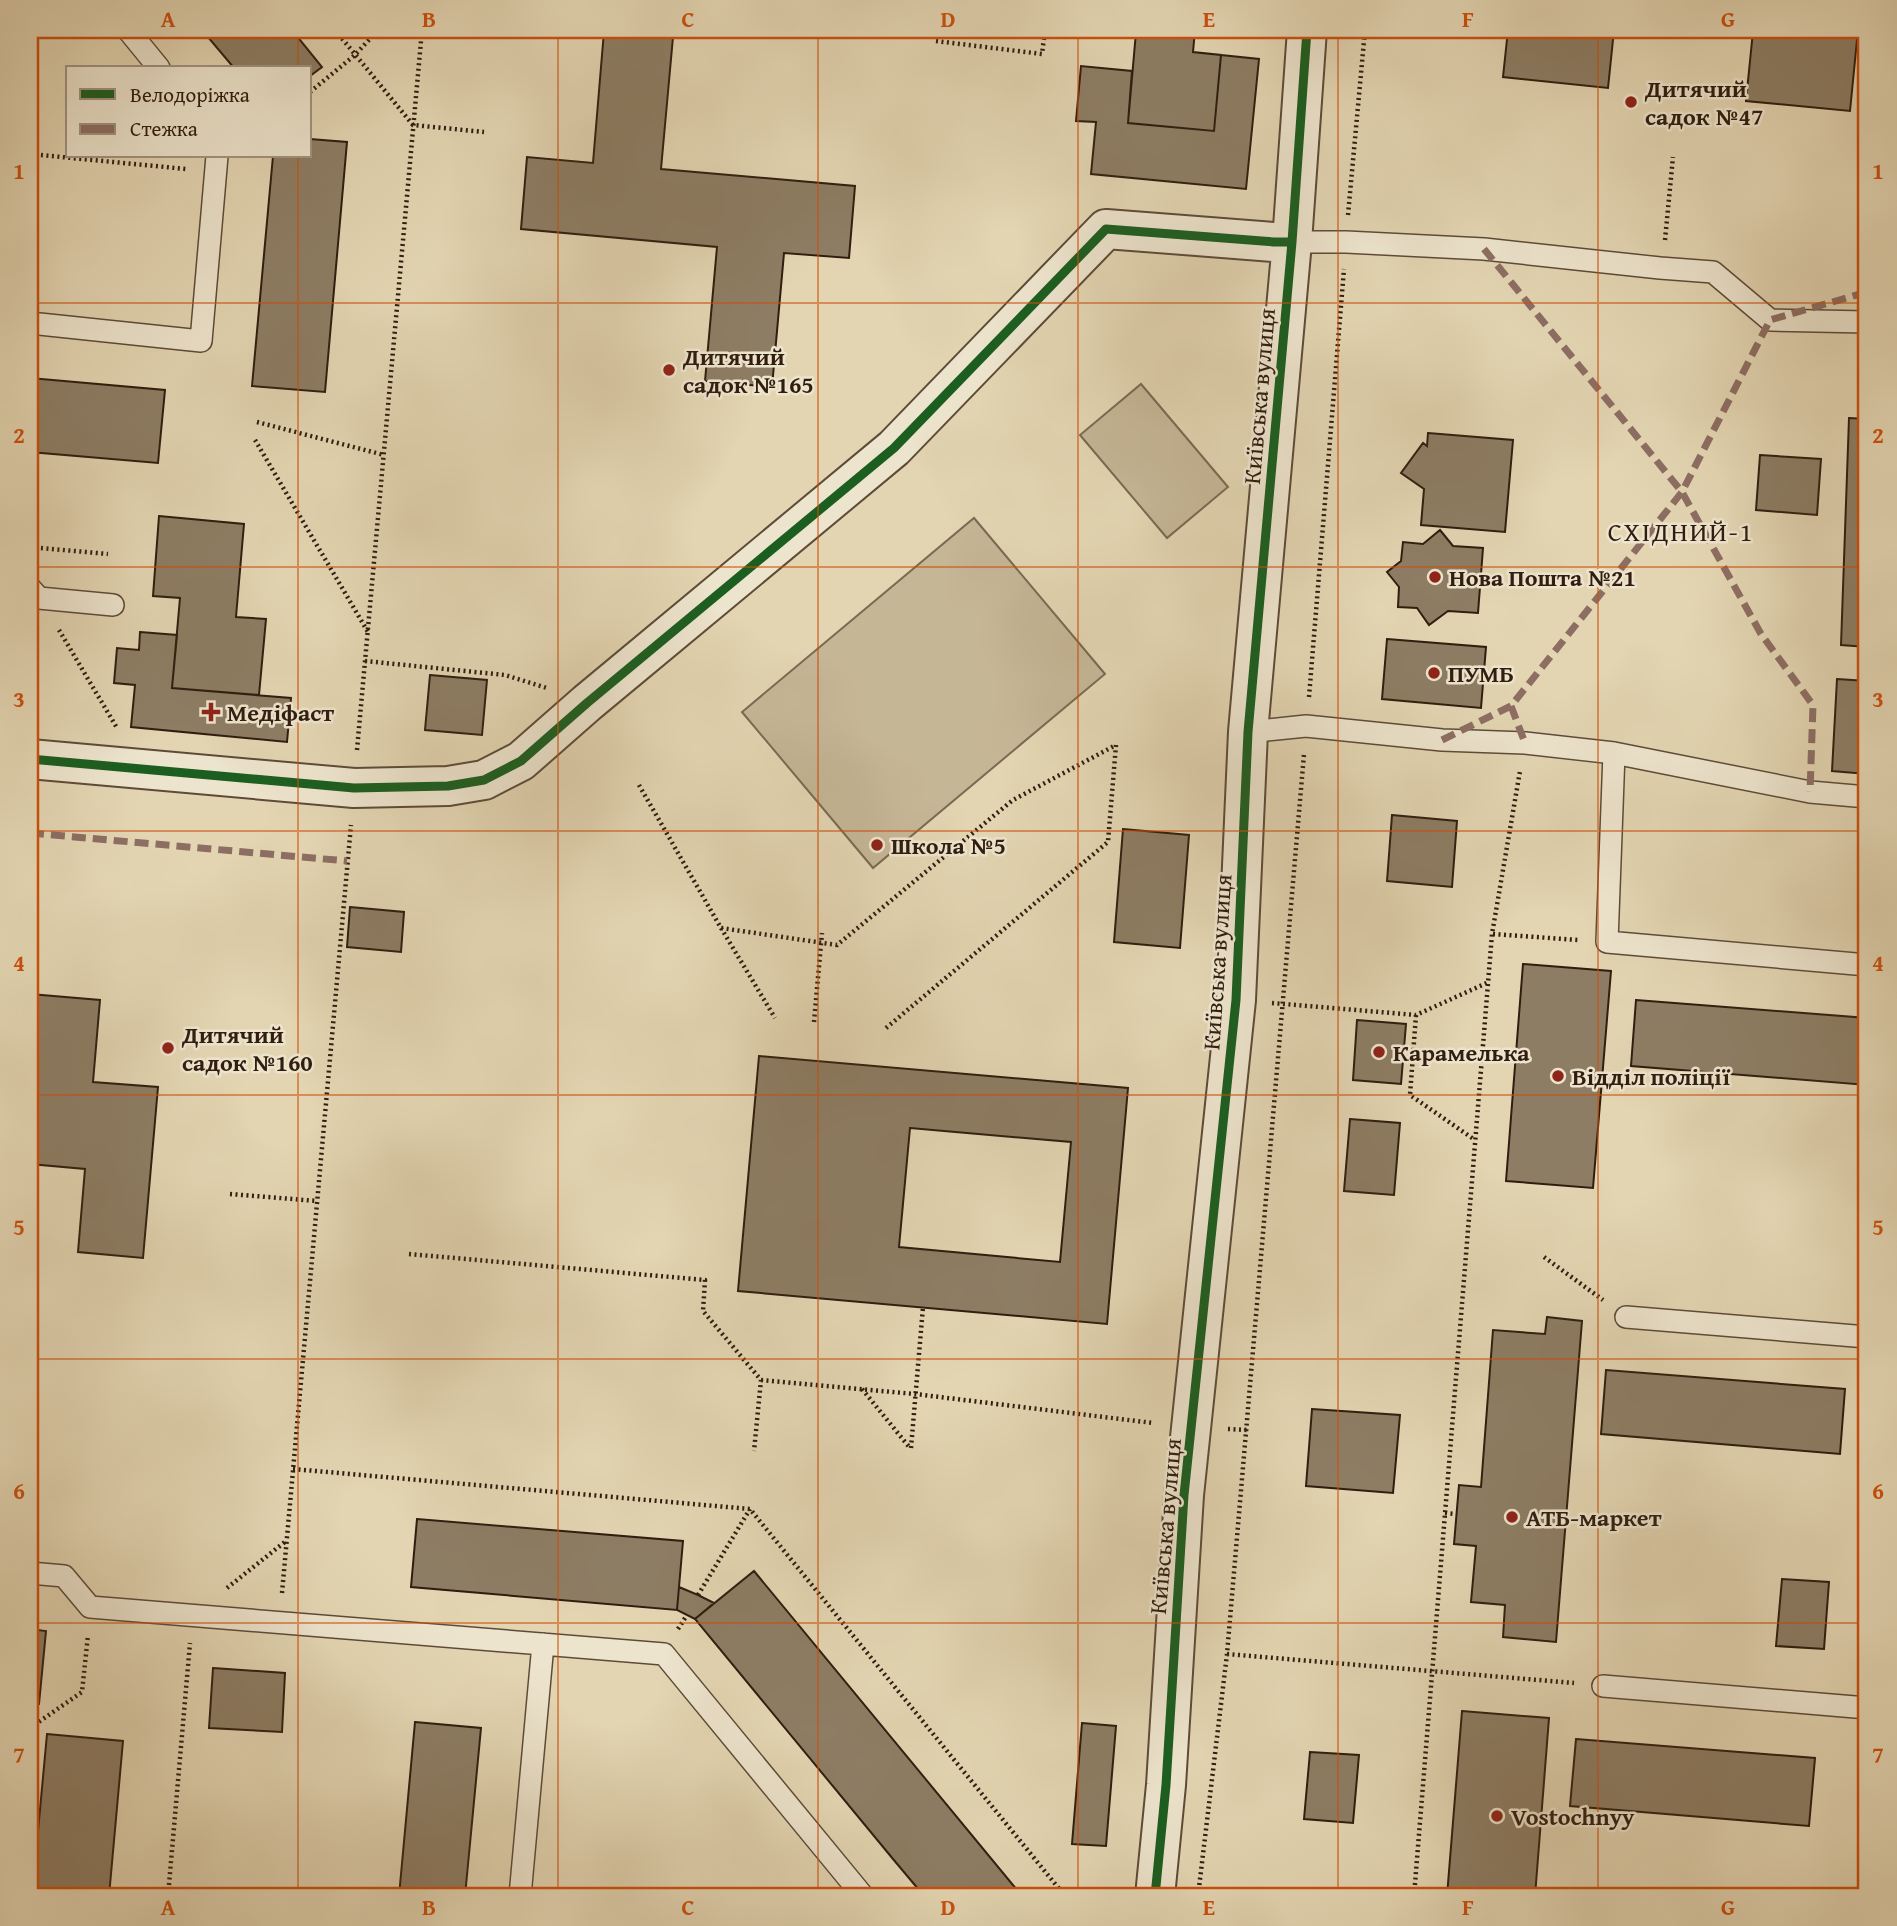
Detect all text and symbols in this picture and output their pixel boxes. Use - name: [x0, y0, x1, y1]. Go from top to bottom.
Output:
- text: A: [161, 2, 176, 35]
- text: B: [422, 2, 436, 35]
- text: C: [681, 2, 695, 35]
- text: D: [941, 2, 956, 35]
- text: E: [1203, 2, 1215, 35]
- text: F: [1462, 2, 1474, 35]
- text: G: [1721, 2, 1735, 35]
- legend: [66, 66, 312, 158]
- place label: Дитячий садок №47: [1644, 71, 1763, 134]
- text: Велодоріжка: [130, 79, 250, 110]
- marker: Дитячий садок №47: [1623, 94, 1639, 110]
- text: Стежка: [130, 113, 198, 144]
- text: 1: [13, 154, 25, 187]
- text: 1: [1872, 154, 1884, 187]
- street label: Київська вулиця: [1234, 307, 1284, 485]
- place label: Дитячий садок №165: [682, 339, 814, 402]
- marker: Дитячий садок №165: [661, 362, 677, 378]
- text: 2: [13, 418, 25, 451]
- text: 2: [1872, 418, 1884, 451]
- district label: СХІДНИЙ-1: [1608, 512, 1754, 551]
- place label: Нова Пошта №21: [1449, 560, 1636, 595]
- marker: Нова Пошта №21: [1427, 569, 1443, 585]
- place label: ПУМБ: [1448, 656, 1514, 691]
- marker: ПУМБ: [1426, 665, 1442, 681]
- text: 3: [13, 682, 25, 715]
- text: 3: [1872, 682, 1884, 715]
- place label: Медіфаст: [227, 695, 334, 730]
- marker: Медіфаст: [201, 702, 221, 722]
- place label: Школа №5: [891, 828, 1006, 863]
- marker: Школа №5: [869, 837, 885, 853]
- street label: Київська вулиця: [1193, 873, 1241, 1051]
- text: 4: [13, 946, 25, 979]
- text: 4: [1872, 946, 1884, 979]
- place label: Дитячий садок №160: [181, 1017, 313, 1080]
- place label: Карамелька: [1393, 1035, 1530, 1070]
- marker: Дитячий садок №160: [160, 1040, 176, 1056]
- marker: Карамелька: [1371, 1044, 1387, 1060]
- place label: Відділ поліції: [1572, 1059, 1731, 1094]
- marker: Відділ поліції: [1550, 1068, 1566, 1084]
- text: 5: [13, 1210, 25, 1243]
- text: 5: [1872, 1210, 1884, 1243]
- street label: Київська вулиця: [1140, 1437, 1190, 1615]
- text: 6: [13, 1474, 25, 1507]
- text: 6: [1872, 1474, 1884, 1507]
- place label: АТБ-маркет: [1526, 1500, 1662, 1535]
- marker: АТБ-маркет: [1504, 1509, 1520, 1525]
- text: 7: [13, 1738, 25, 1771]
- text: 7: [1872, 1738, 1884, 1771]
- place label: Vostochnyy: [1511, 1799, 1635, 1834]
- marker: Vostochnyy: [1489, 1808, 1505, 1824]
- text: A: [161, 1890, 176, 1923]
- text: B: [422, 1890, 436, 1923]
- text: C: [681, 1890, 695, 1923]
- text: D: [941, 1890, 956, 1923]
- text: E: [1203, 1890, 1215, 1923]
- text: F: [1462, 1890, 1474, 1923]
- text: G: [1721, 1890, 1735, 1923]

